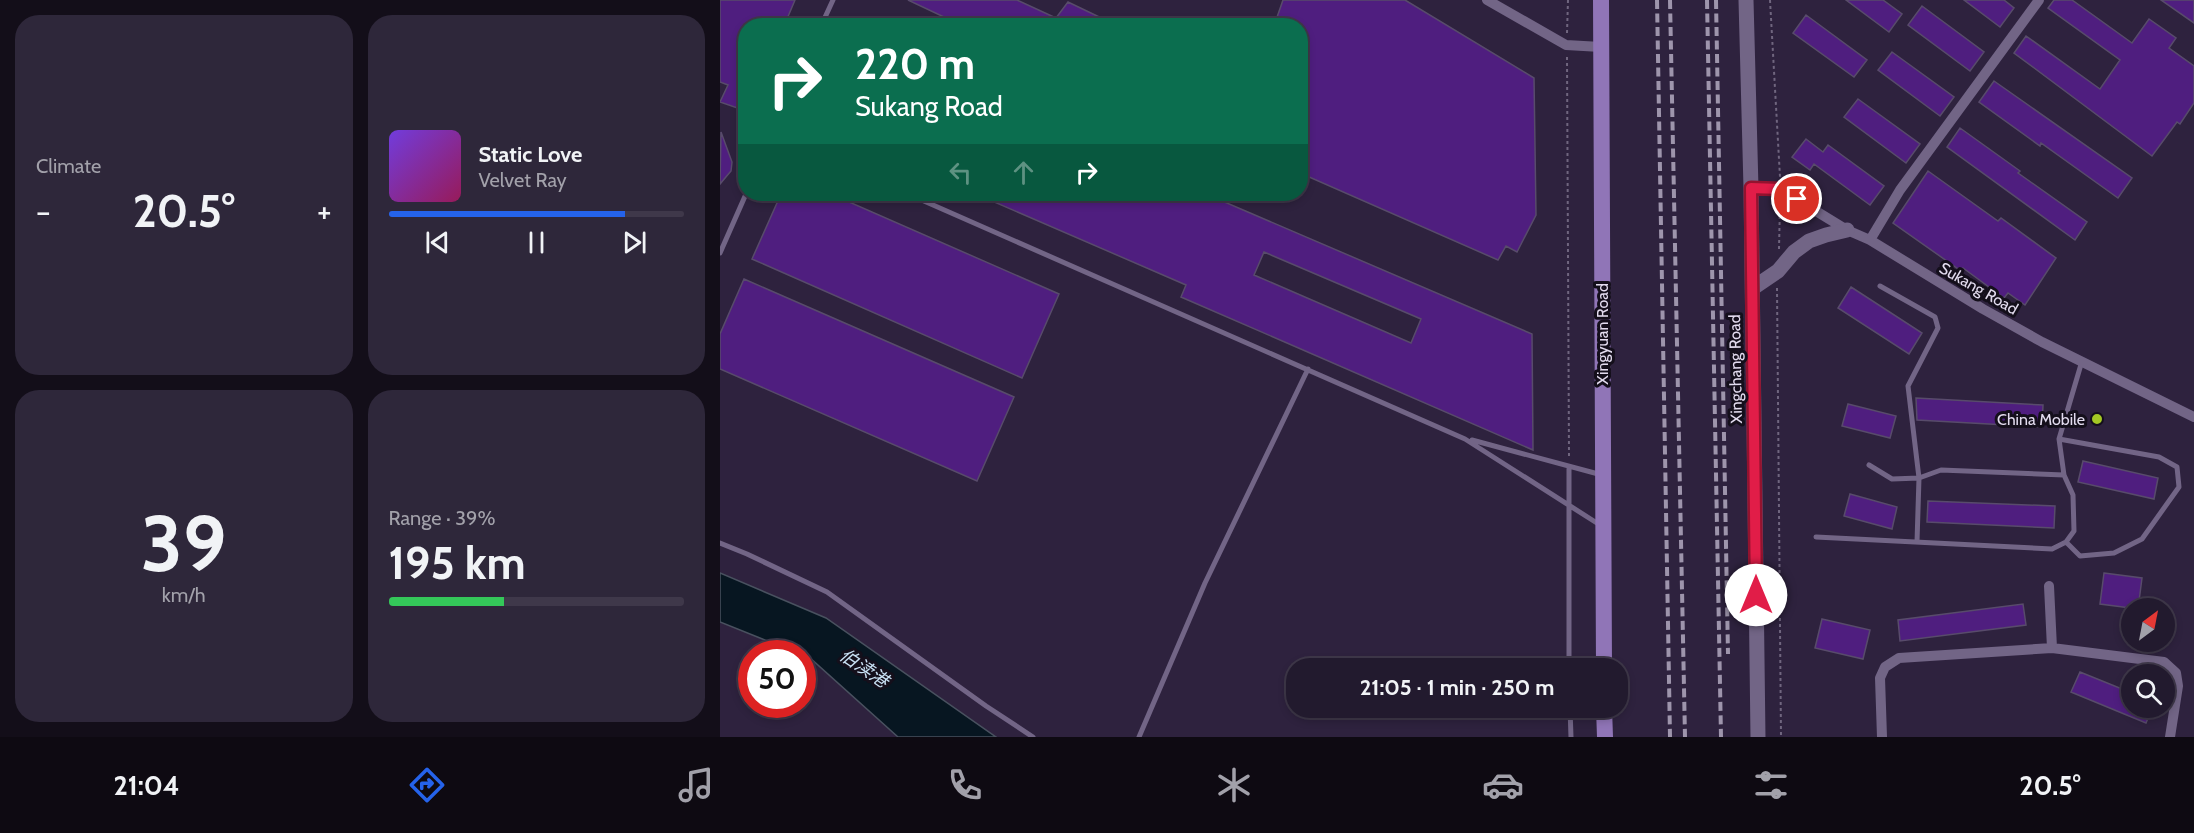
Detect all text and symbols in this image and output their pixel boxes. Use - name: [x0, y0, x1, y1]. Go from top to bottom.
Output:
- text: 220 m: [855, 38, 975, 90]
- icon: right: [756, 42, 834, 120]
- text: Sukang Road: [855, 90, 1003, 123]
- text: Static Love: [479, 141, 582, 168]
- text: Climate: [36, 154, 101, 178]
- icon: left: [944, 156, 977, 189]
- icon: ahead: [1007, 156, 1040, 189]
- icon: right: [1070, 156, 1103, 189]
- text: Velvet Ray: [479, 168, 567, 192]
- pin: [1771, 173, 1822, 224]
- icon: arrive: [1780, 182, 1813, 215]
- text: 20.5°: [133, 184, 235, 238]
- text: −: [36, 191, 51, 231]
- text: +: [317, 191, 332, 231]
- icon: previous: [421, 226, 454, 259]
- icon: pause: [520, 226, 553, 259]
- icon: next: [618, 226, 651, 259]
- street label: Sukang Road: [1936, 258, 2021, 319]
- street label: Xingyuan Road: [1593, 283, 1612, 385]
- street label: Xingchang Road: [1725, 314, 1746, 424]
- place label: China Mobile: [1997, 410, 2085, 429]
- marker: China Mobile: [2090, 412, 2104, 426]
- text: 39: [141, 496, 227, 591]
- text: Range · 39%: [389, 506, 495, 530]
- text: 195 km: [389, 536, 526, 590]
- position arrow: [1724, 563, 1788, 627]
- text: km/h: [162, 583, 206, 607]
- north arrow: [2121, 598, 2175, 652]
- map controls: [2121, 598, 2175, 718]
- speed limit sign: 50: [738, 640, 816, 718]
- water label: 伯渎港: [835, 644, 895, 694]
- button: search: [2121, 664, 2175, 718]
- text: 21:05 · 1 min · 250 m: [1360, 674, 1554, 701]
- icon: directions: [406, 764, 448, 806]
- icon: music: [675, 764, 717, 806]
- icon: phone: [944, 764, 986, 806]
- icon: climate: [1213, 764, 1255, 806]
- icon: car: [1482, 764, 1524, 806]
- icon: filters: [1750, 764, 1792, 806]
- text: 21:04: [113, 769, 179, 802]
- text: 20.5°: [2019, 769, 2081, 802]

